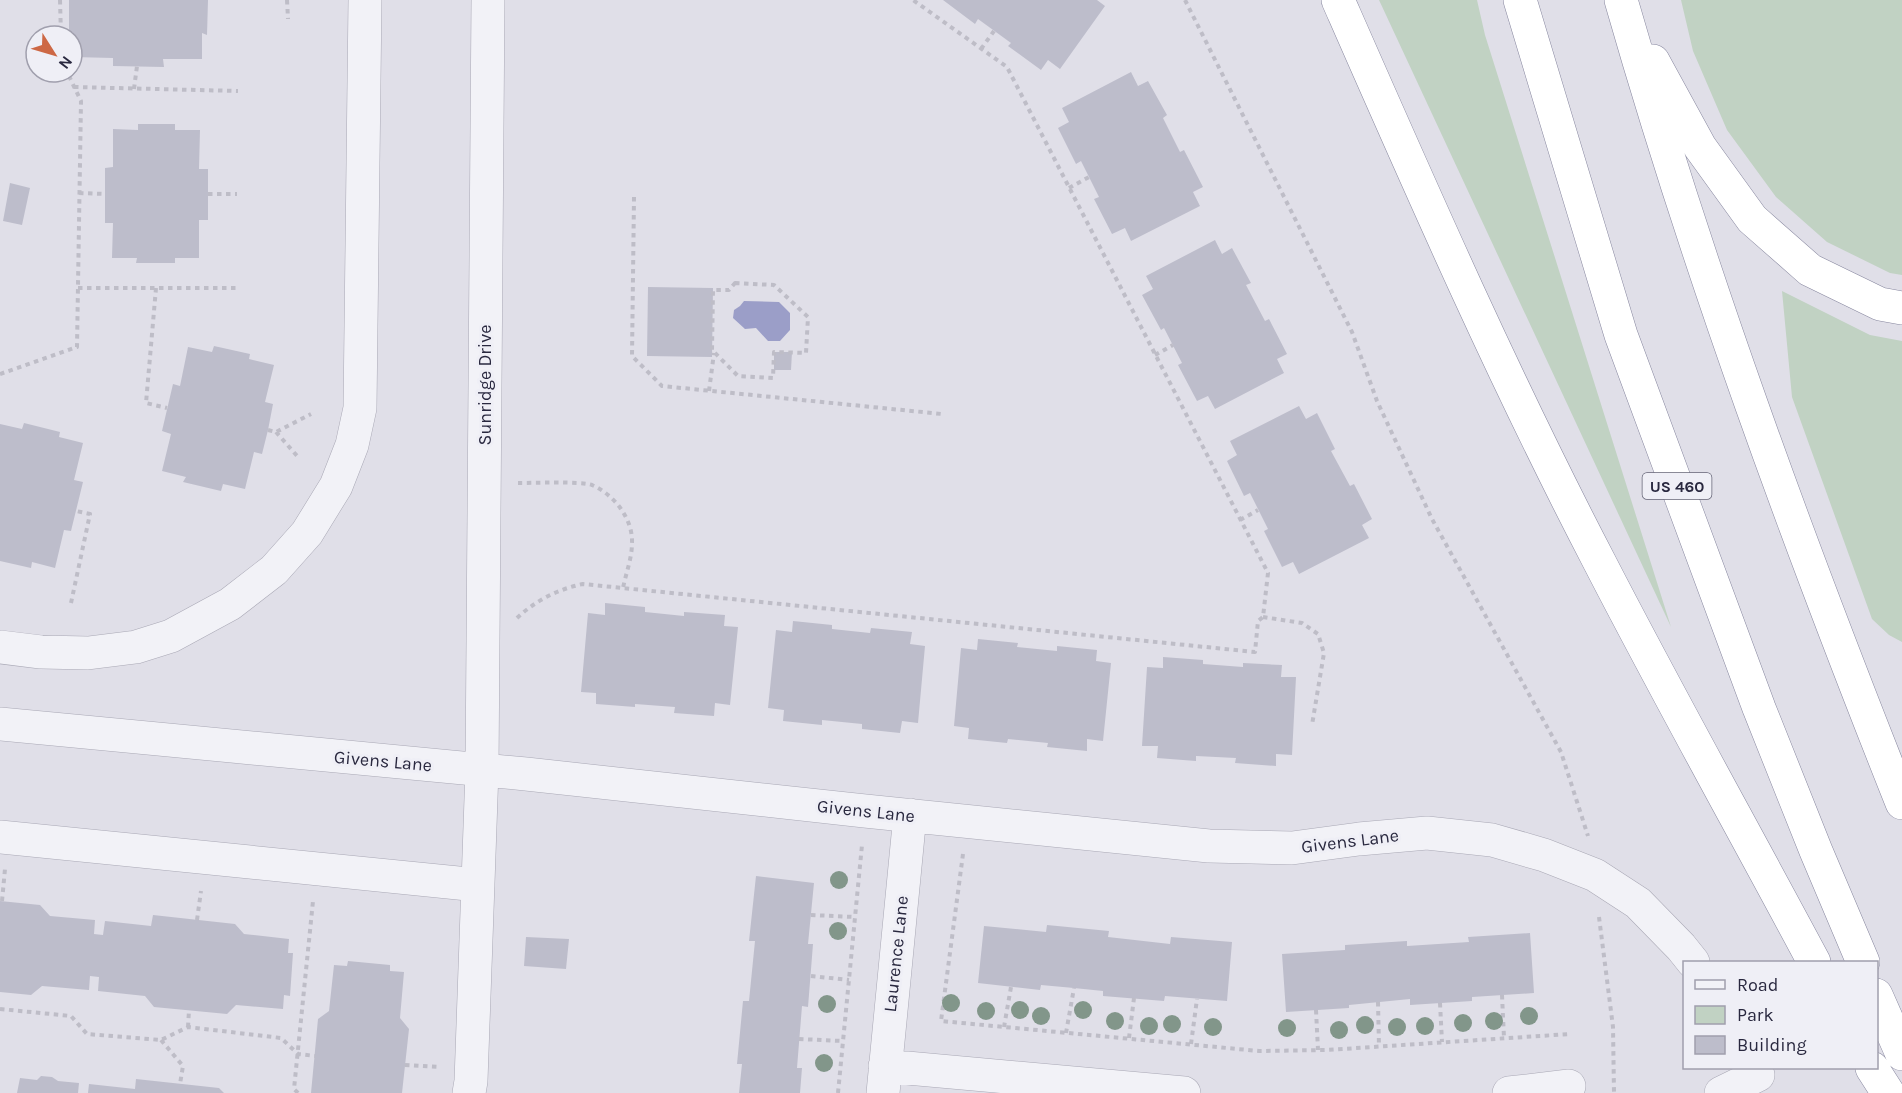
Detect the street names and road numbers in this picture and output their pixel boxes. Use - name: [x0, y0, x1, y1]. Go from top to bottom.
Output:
- street label: Sunridge Drive: [474, 325, 496, 445]
- road number: US 460: [1642, 473, 1712, 499]
- street label: Givens Lane: [333, 746, 433, 776]
- street label: Givens Lane: [816, 795, 916, 827]
- street label: Givens Lane: [1300, 824, 1400, 858]
- street label: Laurence Lane: [879, 895, 913, 1013]

